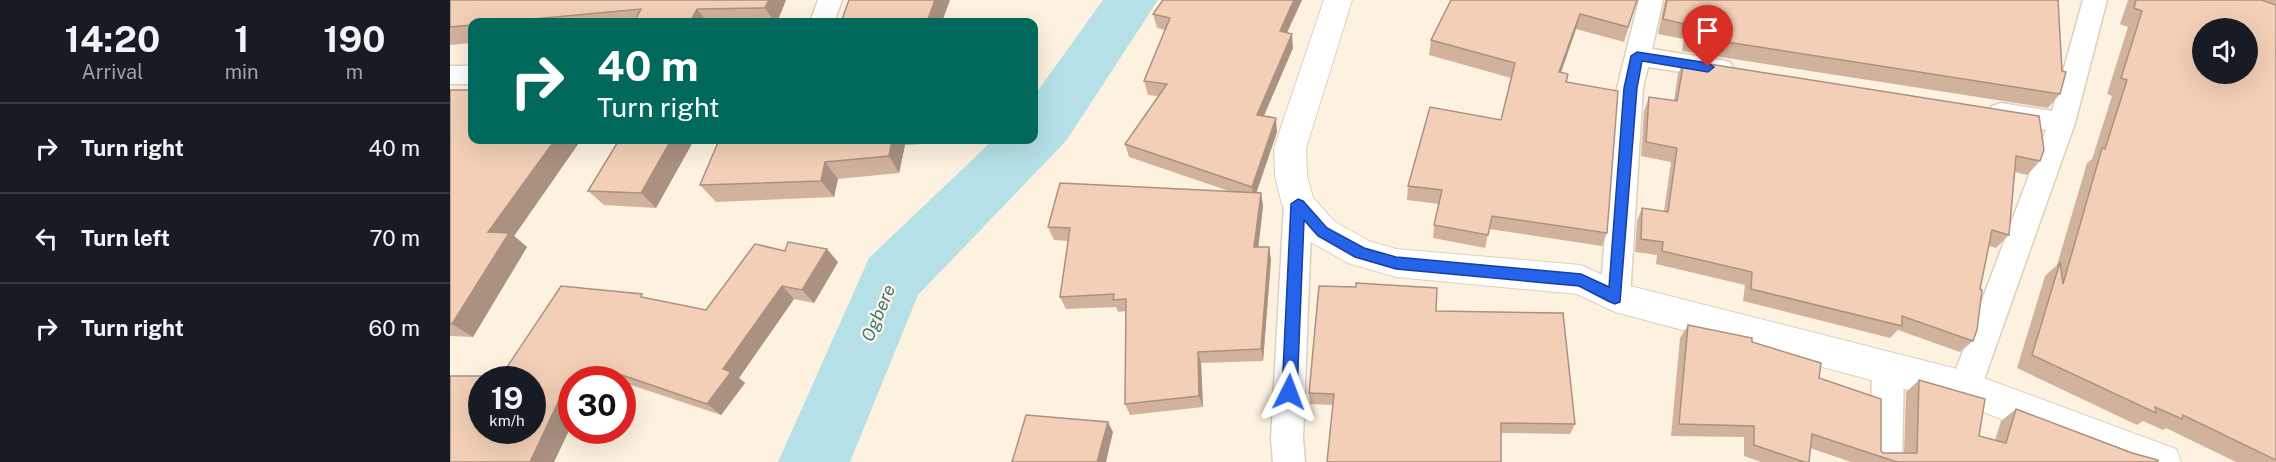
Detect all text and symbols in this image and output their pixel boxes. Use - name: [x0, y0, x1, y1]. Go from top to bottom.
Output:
- pin: [1682, 5, 1733, 67]
- icon: arrive: [1691, 14, 1724, 47]
- text: 14:20: [65, 18, 160, 60]
- text: 1: [234, 18, 249, 60]
- text: 190: [323, 18, 385, 60]
- map controls: [2192, 18, 2258, 84]
- button: sound: [2192, 18, 2258, 84]
- text: 40 m: [597, 41, 699, 90]
- icon: right: [498, 42, 576, 120]
- text: Arrival: [81, 60, 143, 84]
- text: min: [225, 60, 259, 84]
- text: m: [346, 60, 363, 84]
- text: Turn right: [597, 91, 720, 123]
- icon: right: [30, 132, 63, 165]
- text: Turn right: [81, 135, 184, 161]
- text: 40 m: [368, 135, 420, 161]
- icon: left: [30, 222, 63, 255]
- text: Turn left: [81, 225, 170, 251]
- text: 70 m: [369, 225, 420, 251]
- water label: Ogbere: [857, 281, 899, 345]
- icon: right: [30, 312, 63, 345]
- text: Turn right: [81, 315, 184, 341]
- text: 60 m: [369, 315, 420, 341]
- position arrow: [1257, 360, 1321, 424]
- speed limit sign: 30: [558, 366, 636, 444]
- text: 19: [491, 380, 523, 416]
- text: km/h: [489, 412, 525, 429]

